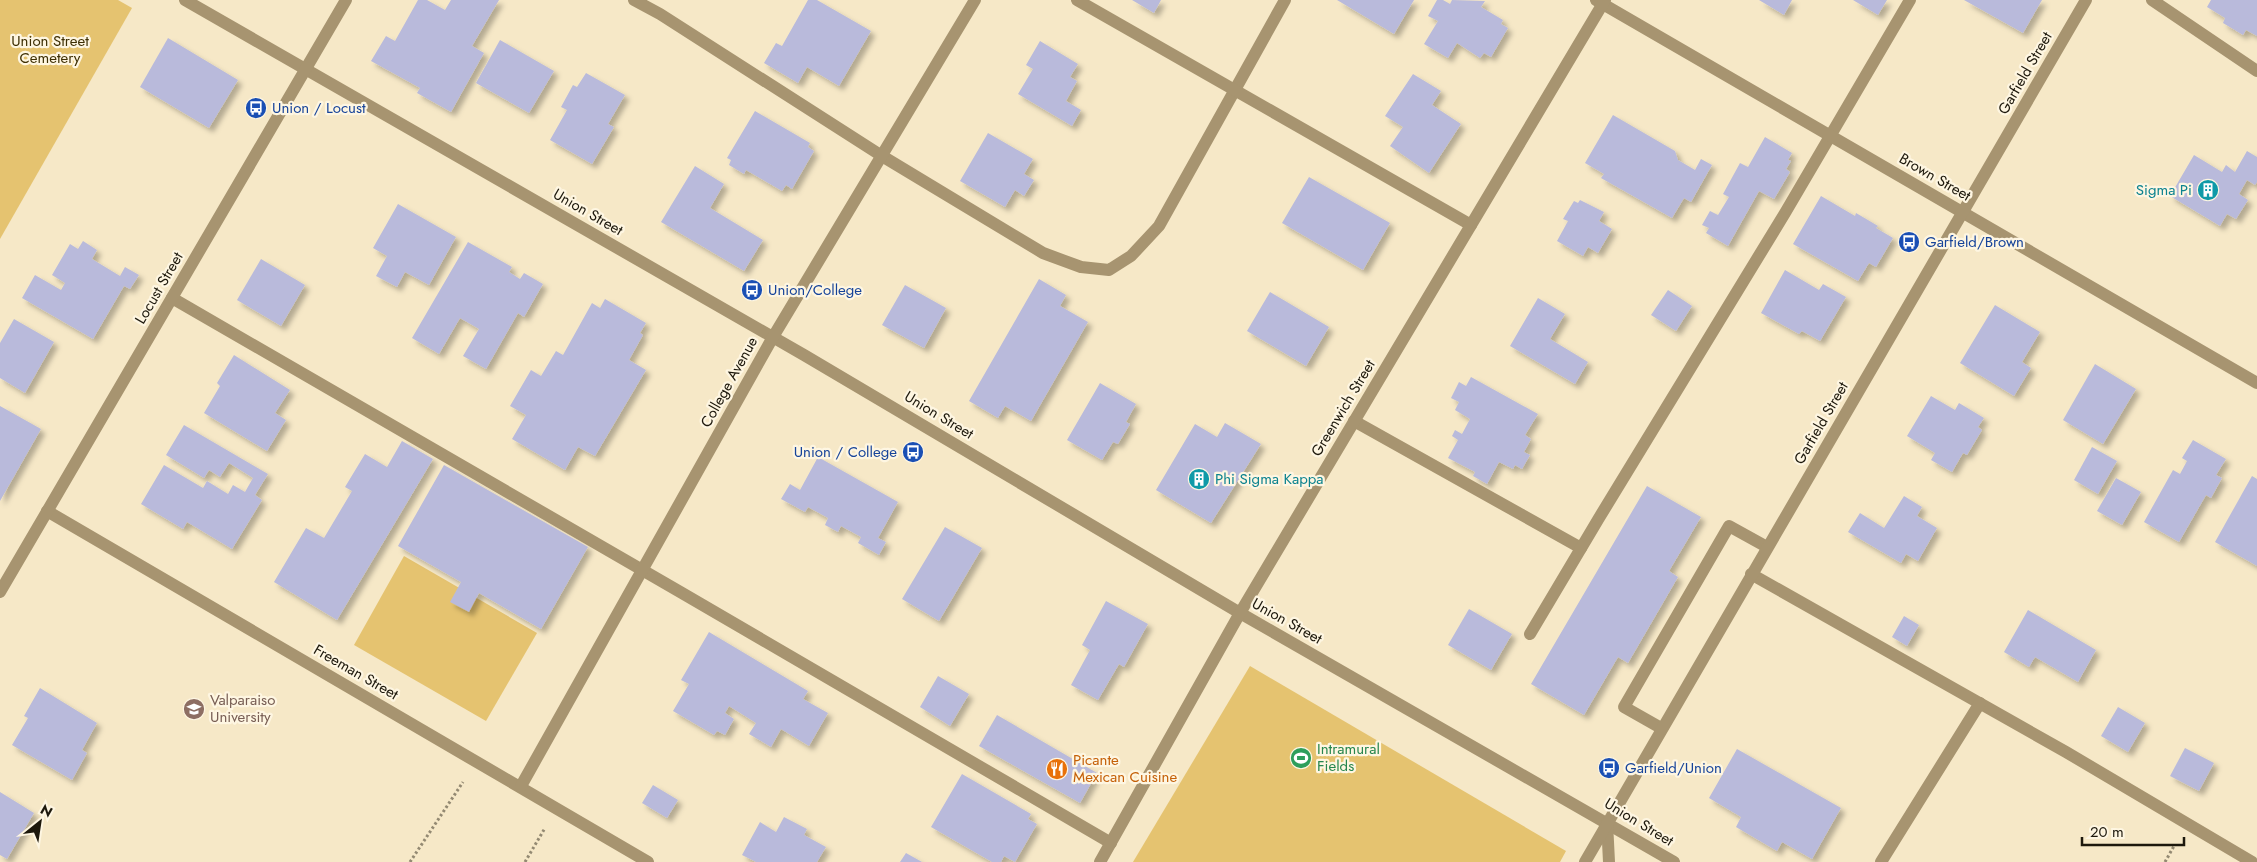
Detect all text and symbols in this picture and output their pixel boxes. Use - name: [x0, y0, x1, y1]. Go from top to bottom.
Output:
- street label: Garfield Street: [1992, 27, 2058, 118]
- park label: Union Street Cemetery: [11, 30, 89, 69]
- bus stop icon: Union / Locust: [244, 96, 268, 120]
- place label: Union / Locust: [272, 97, 366, 119]
- street label: Brown Street: [1895, 148, 1975, 207]
- building icon: Sigma Pi: [2196, 178, 2220, 202]
- place label: Sigma Pi: [2136, 179, 2192, 201]
- street label: Union Street: [549, 183, 627, 241]
- bus stop icon: Garfield/Brown: [1897, 230, 1921, 254]
- place label: Garfield/Brown: [1925, 231, 2024, 253]
- street label: Locust Street: [129, 248, 189, 328]
- bus stop icon: Union/College: [740, 278, 764, 302]
- place label: Union/College: [768, 279, 862, 301]
- street label: College Avenue: [695, 332, 763, 431]
- street label: Greenwich Street: [1305, 355, 1381, 460]
- street label: Garfield Street: [1788, 377, 1854, 468]
- street label: Union Street: [900, 386, 978, 445]
- bus stop icon: Union / College: [901, 440, 925, 464]
- place label: Union / College: [794, 441, 897, 463]
- building icon: Phi Sigma Kappa: [1187, 467, 1211, 491]
- place label: Phi Sigma Kappa: [1215, 468, 1324, 490]
- street label: Union Street: [1248, 593, 1327, 650]
- street label: Freeman Street: [310, 639, 403, 705]
- place label: Valparaiso University: [210, 689, 275, 728]
- school or university icon: Valparaiso University: [182, 697, 206, 721]
- place label: Intramural Fields: [1317, 738, 1380, 777]
- sports icon: Intramural Fields: [1289, 746, 1313, 770]
- place label: Picante Mexican Cuisine: [1073, 749, 1177, 788]
- bus stop icon: Garfield/Union: [1597, 756, 1621, 780]
- restaurant icon: Picante Mexican Cuisine: [1045, 757, 1069, 781]
- place label: Garfield/Union: [1625, 757, 1722, 779]
- street label: Union Street: [1600, 793, 1678, 852]
- north arrow: [15, 797, 65, 847]
- text: N: [37, 799, 56, 822]
- scale bar: [2082, 814, 2184, 846]
- text: 20 m: [2090, 821, 2124, 843]

